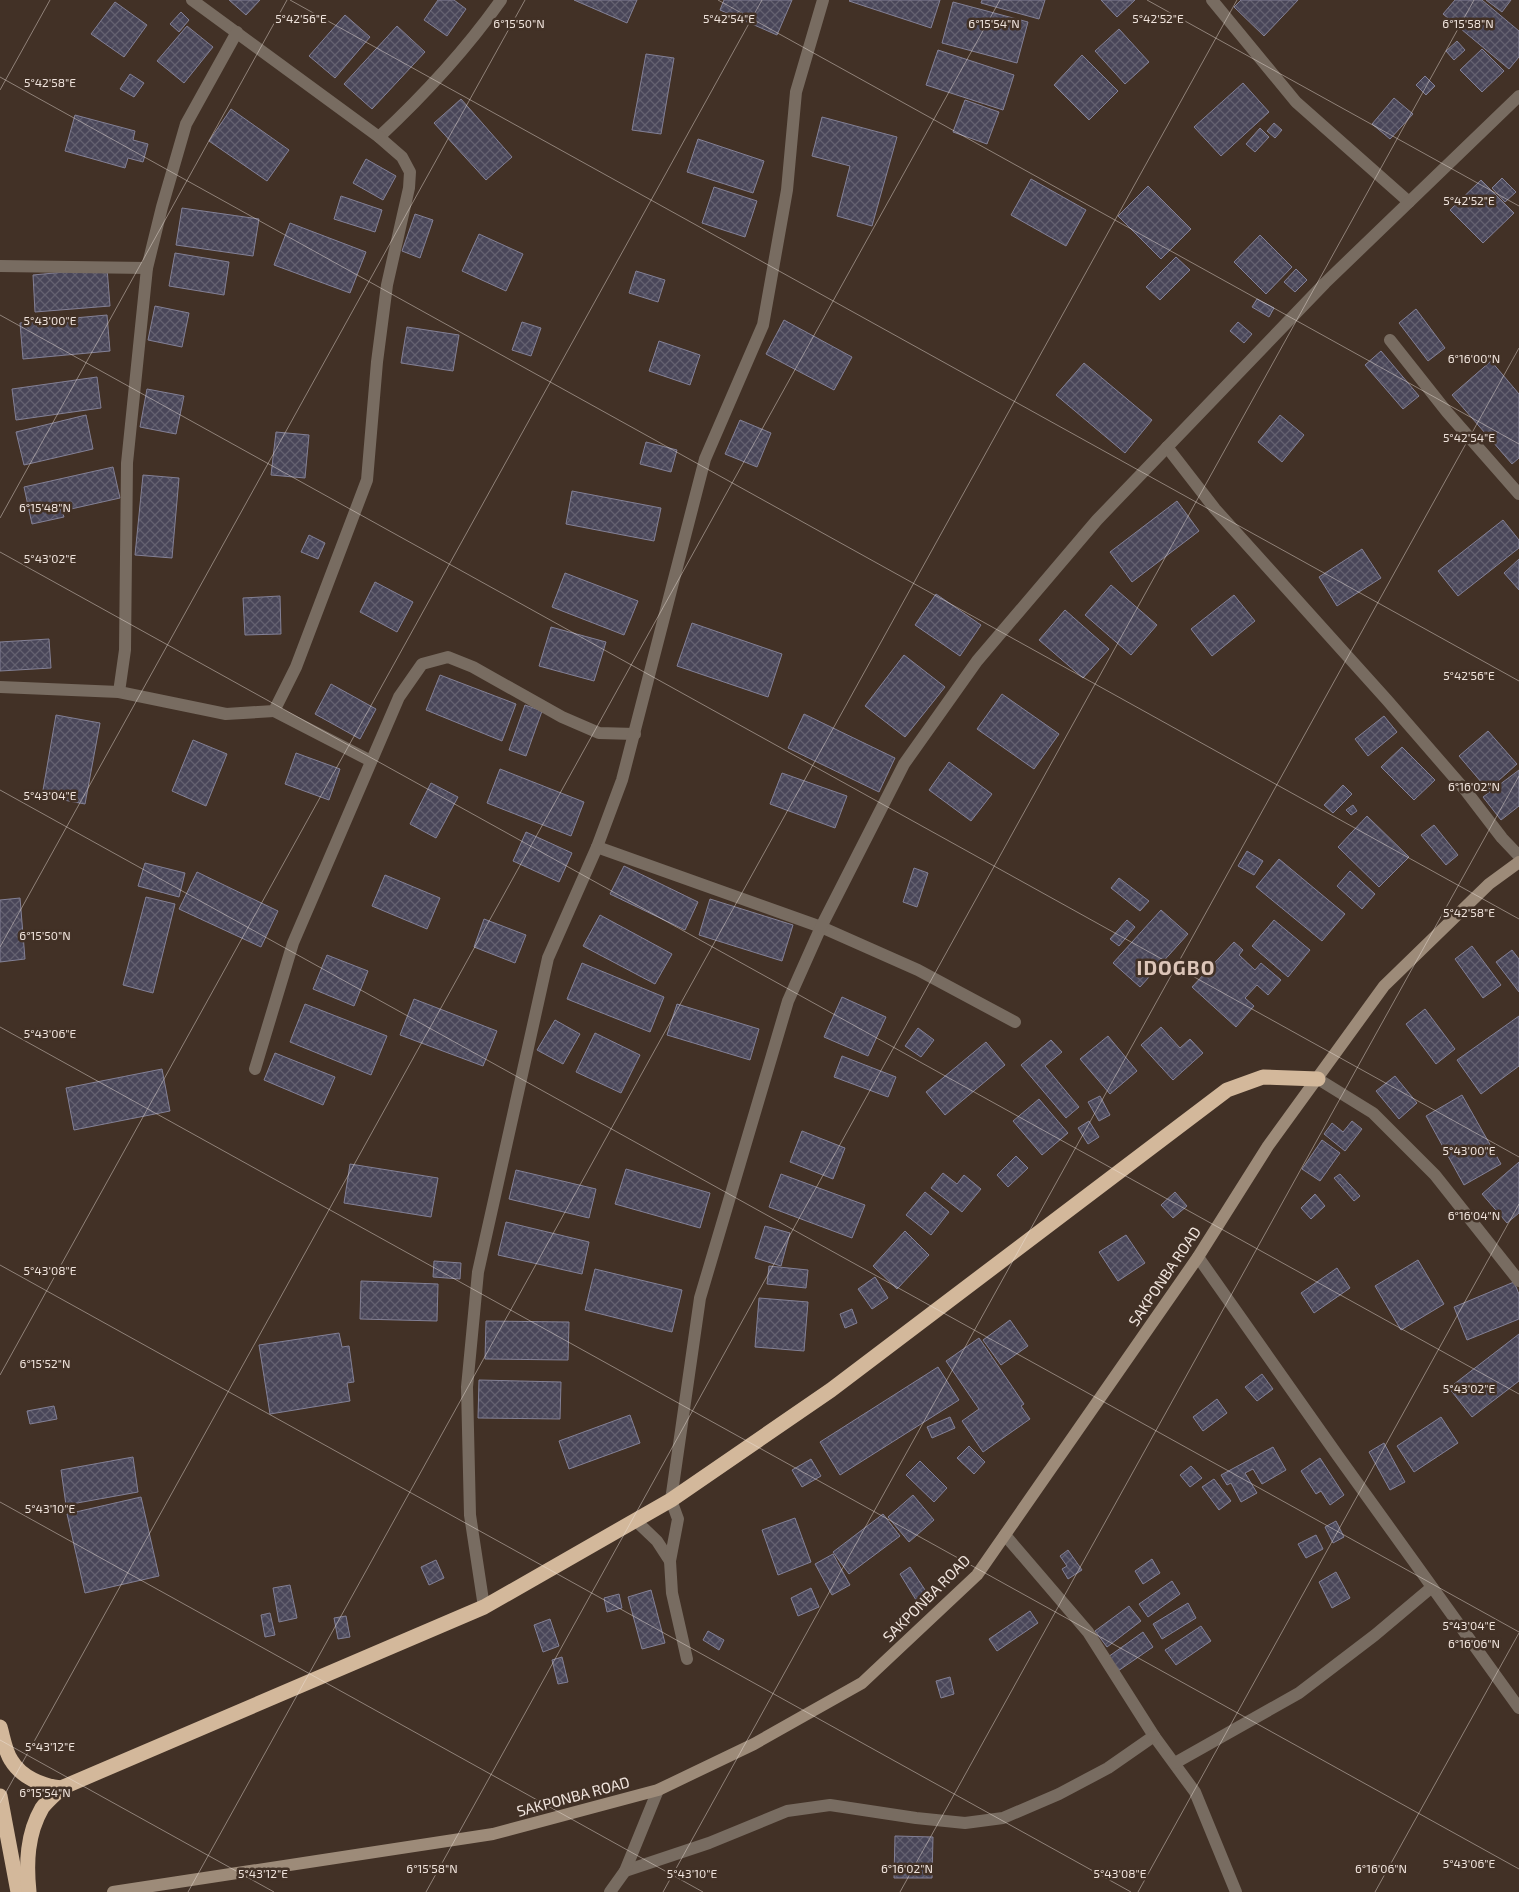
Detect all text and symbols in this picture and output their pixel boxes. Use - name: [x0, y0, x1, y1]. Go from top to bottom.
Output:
- text: 5°42'56"E: [275, 11, 327, 25]
- text: 5°42'54"E: [703, 11, 755, 25]
- text: 5°42'52"E: [1132, 11, 1184, 25]
- text: 6°15'50"N: [493, 16, 545, 30]
- text: 6°15'54"N: [968, 16, 1020, 30]
- text: 6°15'58"N: [1442, 16, 1494, 30]
- text: 5°42'58"E: [24, 75, 76, 89]
- text: 5°42'52"E: [1443, 193, 1495, 207]
- text: 5°43'00"E: [24, 313, 77, 327]
- text: 6°16'00"N: [1448, 351, 1500, 365]
- text: 5°42'54"E: [1443, 430, 1495, 444]
- text: 6°15'48"N: [19, 500, 71, 514]
- text: 5°43'02"E: [24, 551, 76, 565]
- text: 5°42'56"E: [1443, 668, 1495, 682]
- text: 6°16'02"N: [1448, 779, 1500, 793]
- text: 5°43'04"E: [24, 788, 77, 802]
- text: 5°42'58"E: [1443, 905, 1495, 919]
- text: 6°15'50"N: [19, 928, 71, 942]
- district label: IDOGBO: [1137, 955, 1215, 979]
- text: 5°43'06"E: [24, 1026, 76, 1040]
- text: 5°43'00"E: [1443, 1143, 1496, 1157]
- text: 6°16'04"N: [1448, 1208, 1500, 1222]
- street label: SAKPONBA ROAD: [1124, 1223, 1204, 1329]
- text: 5°43'08"E: [24, 1263, 77, 1277]
- text: 6°15'52"N: [20, 1356, 70, 1370]
- text: 5°43'02"E: [1443, 1381, 1495, 1395]
- text: 5°43'10"E: [25, 1501, 75, 1515]
- street label: SAKPONBA ROAD: [879, 1551, 973, 1645]
- text: 5°43'04"E: [1443, 1618, 1496, 1632]
- text: 6°16'06"N: [1448, 1636, 1500, 1650]
- text: 5°43'12"E: [25, 1739, 75, 1753]
- street label: SAKPONBA ROAD: [515, 1772, 631, 1820]
- text: 6°15'54"N: [19, 1785, 71, 1799]
- text: 5°43'06"E: [1443, 1856, 1495, 1870]
- text: 6°15'58"N: [406, 1861, 458, 1875]
- text: 6°16'02"N: [881, 1861, 933, 1875]
- text: 6°16'06"N: [1355, 1861, 1407, 1875]
- text: 5°43'12"E: [238, 1866, 288, 1880]
- text: 5°43'10"E: [667, 1866, 717, 1880]
- text: 5°43'08"E: [1094, 1866, 1147, 1880]

